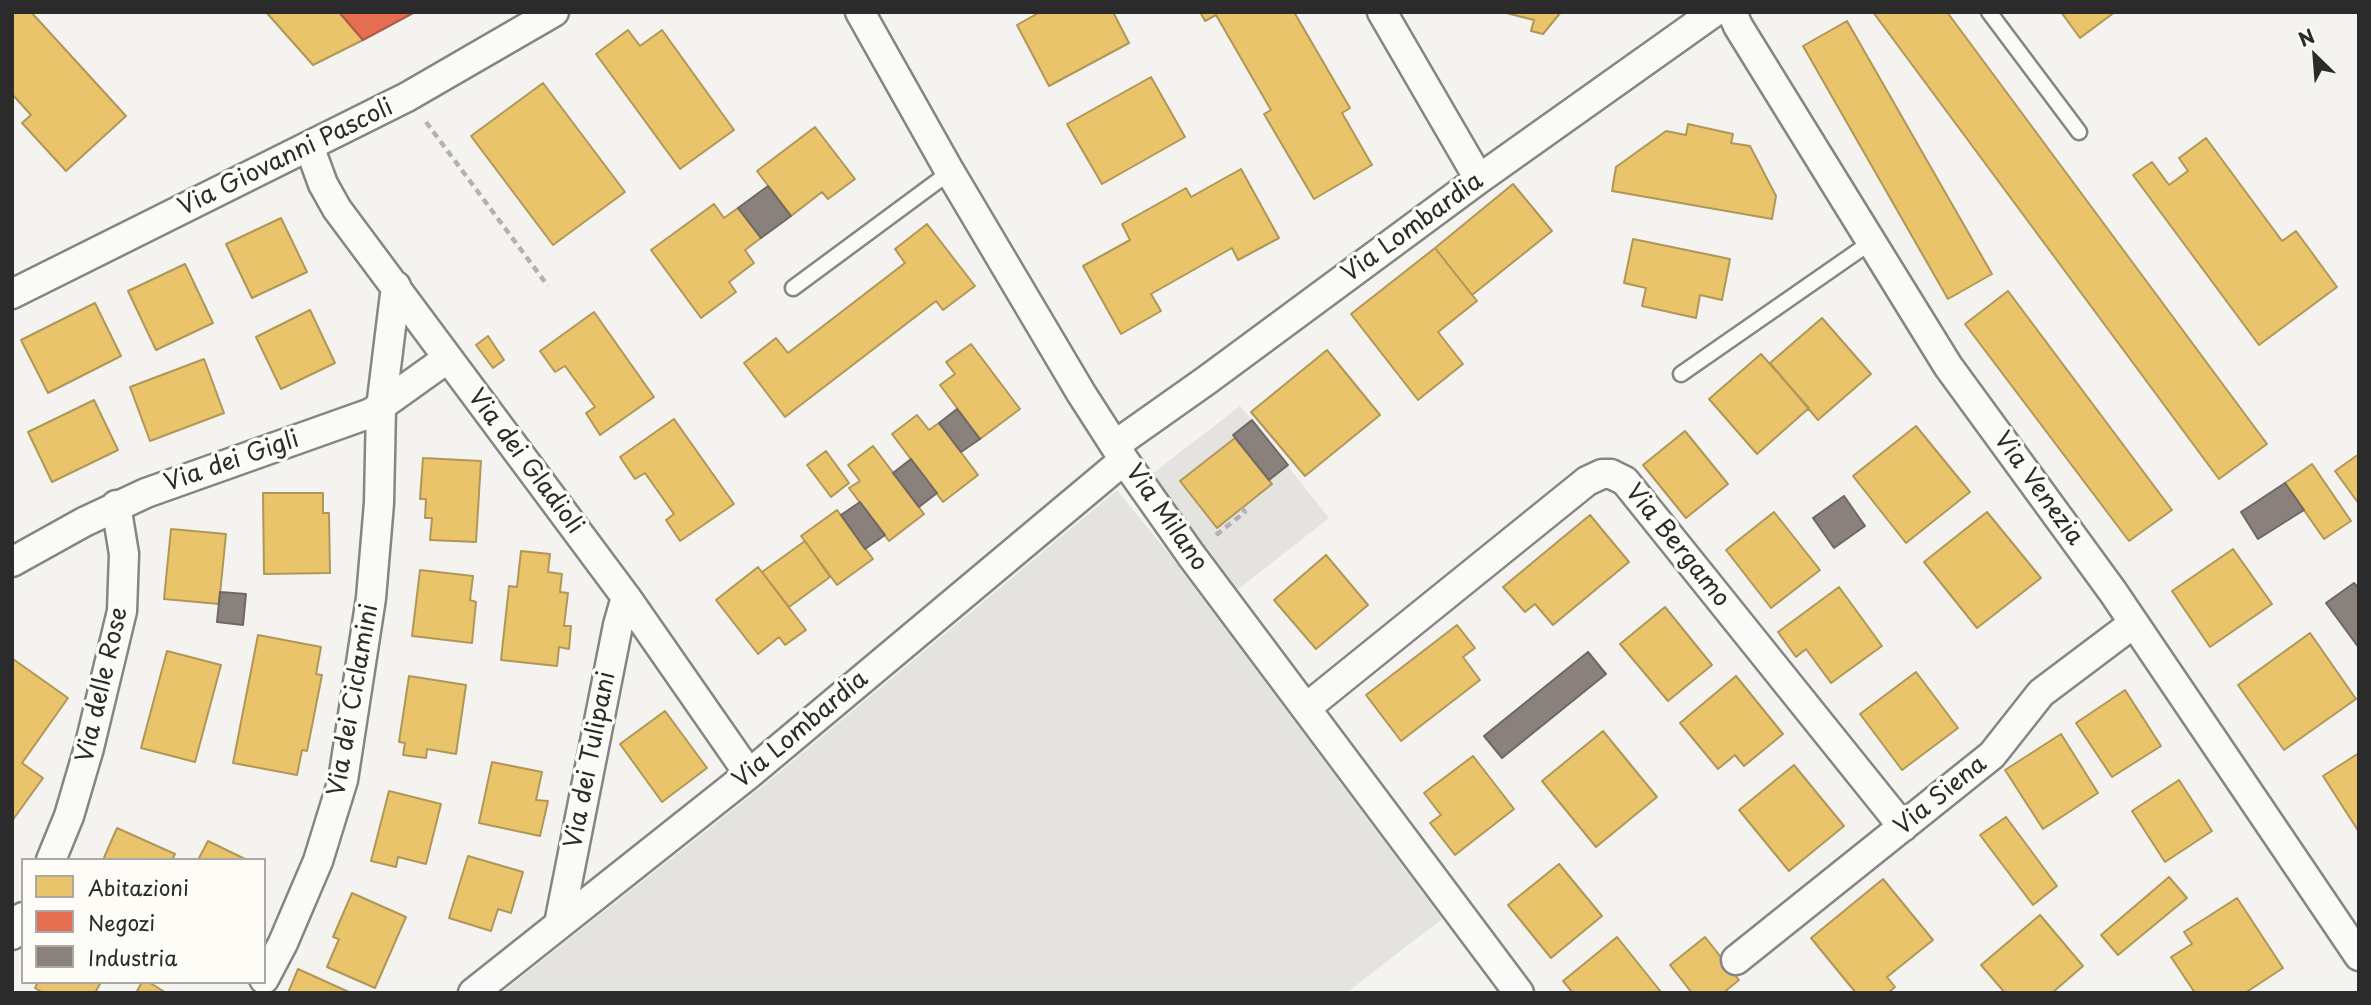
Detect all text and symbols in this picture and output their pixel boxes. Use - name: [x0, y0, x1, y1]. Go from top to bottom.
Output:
- north arrow: [2280, 21, 2350, 91]
- text: N: [2293, 21, 2319, 53]
- street label: Via Giovanni Pascoli: [174, 93, 398, 223]
- street label: Via Lombardia: [1337, 167, 1489, 289]
- street label: Via dei Gladioli: [461, 384, 589, 540]
- street label: Via dei Gigli: [161, 426, 303, 498]
- street label: Via Venezia: [1987, 427, 2089, 551]
- street label: Via Milano: [1119, 459, 1213, 577]
- street label: Via Bergamo: [1619, 479, 1735, 613]
- street label: Via dei Ciclamini: [323, 602, 385, 798]
- street label: Via delle Rose: [71, 605, 135, 765]
- street label: Via Lombardia: [728, 665, 874, 795]
- street label: Via dei Tulipani: [560, 669, 622, 851]
- street label: Via Siena: [1889, 750, 1993, 842]
- legend: [21, 858, 266, 984]
- text: Abitazioni: [88, 871, 189, 903]
- text: Negozi: [88, 906, 155, 938]
- text: Industria: [88, 941, 177, 973]

